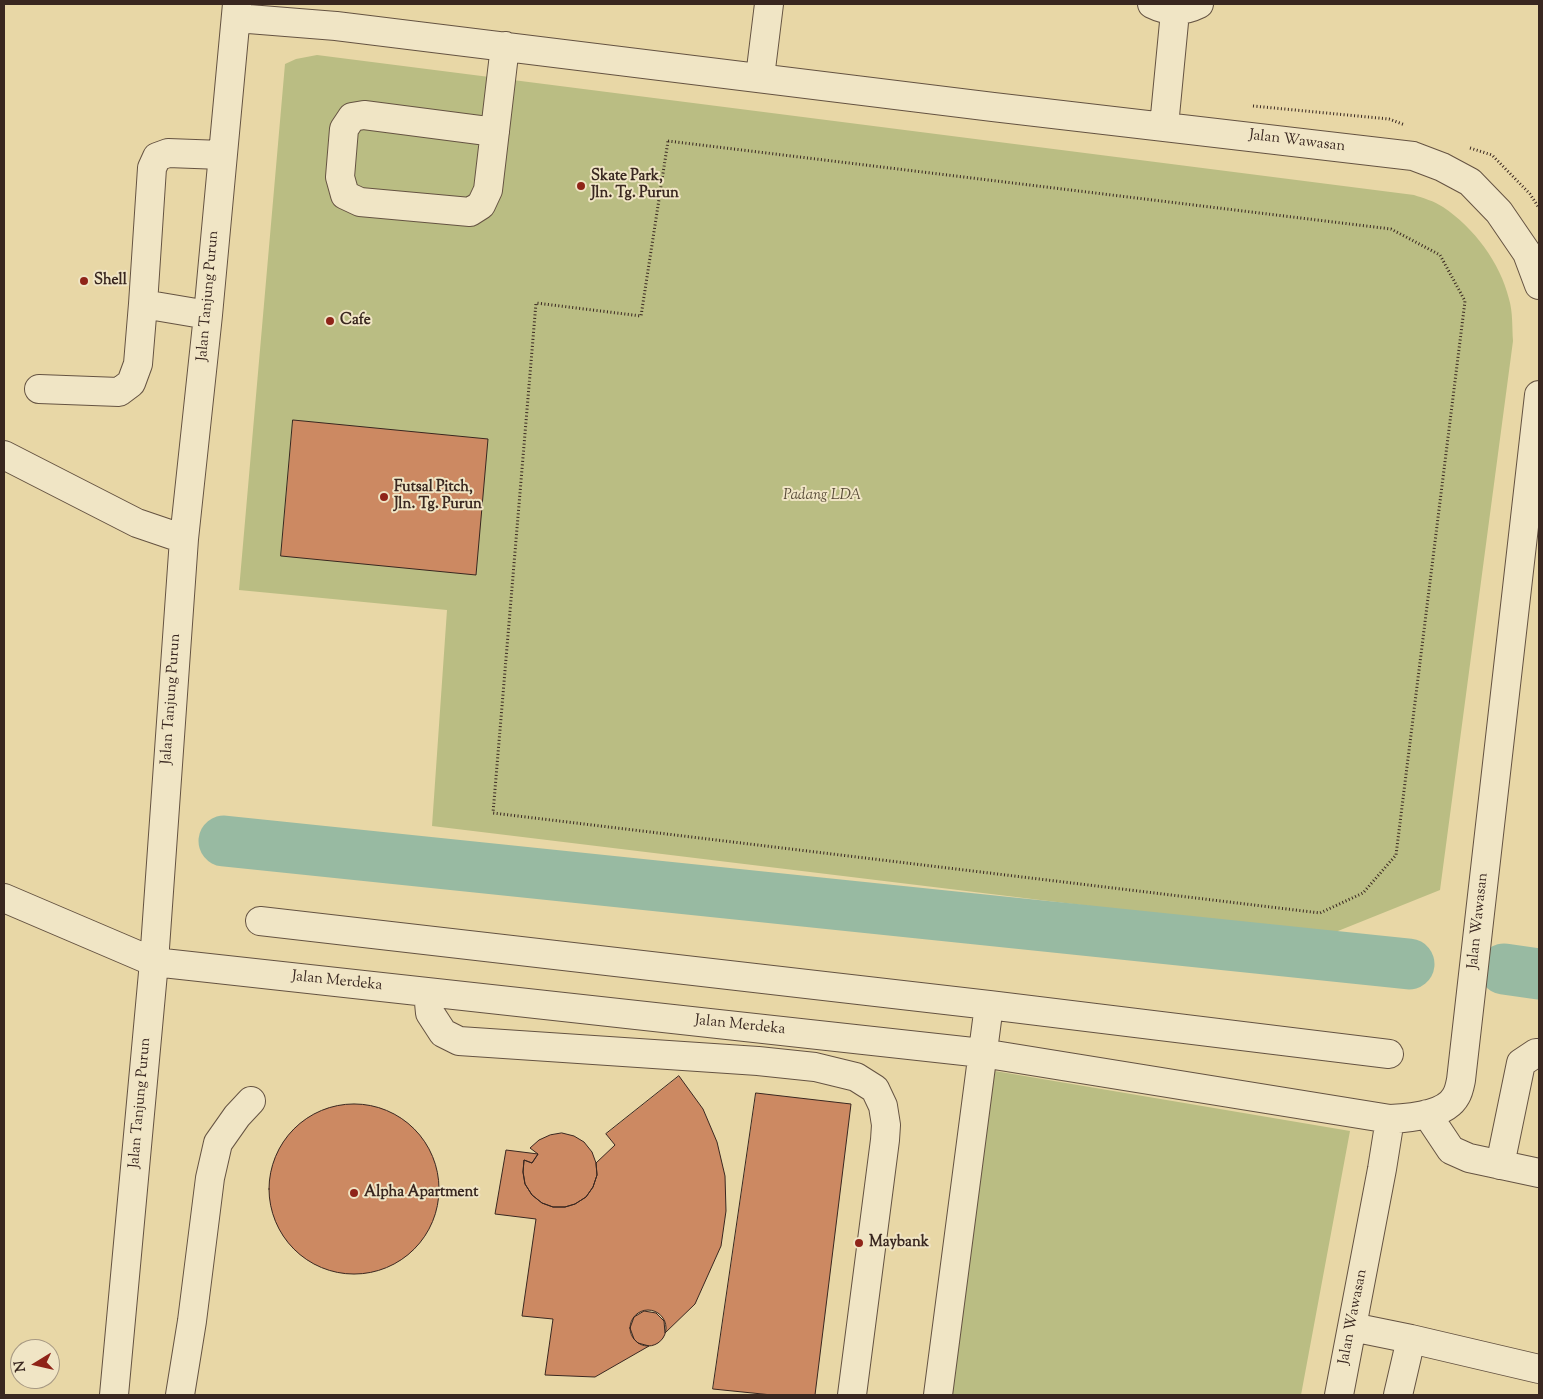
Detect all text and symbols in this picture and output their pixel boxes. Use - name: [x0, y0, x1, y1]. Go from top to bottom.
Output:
- street label: Jalan Wawasan: [1248, 127, 1346, 157]
- place label: Skate Park, Jln. Tg. Purun: [591, 168, 679, 203]
- marker: Skate Park, Jln. Tg. Purun: [575, 180, 587, 192]
- street label: Jalan Tanjung Purun: [194, 230, 224, 362]
- place label: Shell: [94, 272, 127, 290]
- marker: Shell: [78, 275, 90, 287]
- place label: Cafe: [340, 312, 371, 330]
- marker: Cafe: [324, 315, 336, 327]
- place label: Futsal Pitch, Jln. Tg. Purun: [394, 479, 482, 514]
- park label: Padang LDA: [783, 487, 861, 505]
- marker: Futsal Pitch, Jln. Tg. Purun: [378, 491, 390, 503]
- street label: Jalan Tanjung Purun: [158, 633, 186, 765]
- street label: Jalan Wawasan: [1465, 872, 1493, 970]
- street label: Jalan Merdeka: [291, 968, 383, 996]
- street label: Jalan Merdeka: [694, 1012, 786, 1040]
- street label: Jalan Tanjung Purun: [126, 1037, 156, 1169]
- place label: Alpha Apartment: [364, 1184, 478, 1202]
- marker: Alpha Apartment: [348, 1187, 360, 1199]
- place label: Maybank: [869, 1234, 929, 1252]
- marker: Maybank: [853, 1237, 865, 1249]
- street label: Jalan Wawasan: [1336, 1268, 1372, 1366]
- north arrow: [10, 1339, 60, 1389]
- text: N: [10, 1359, 32, 1373]

